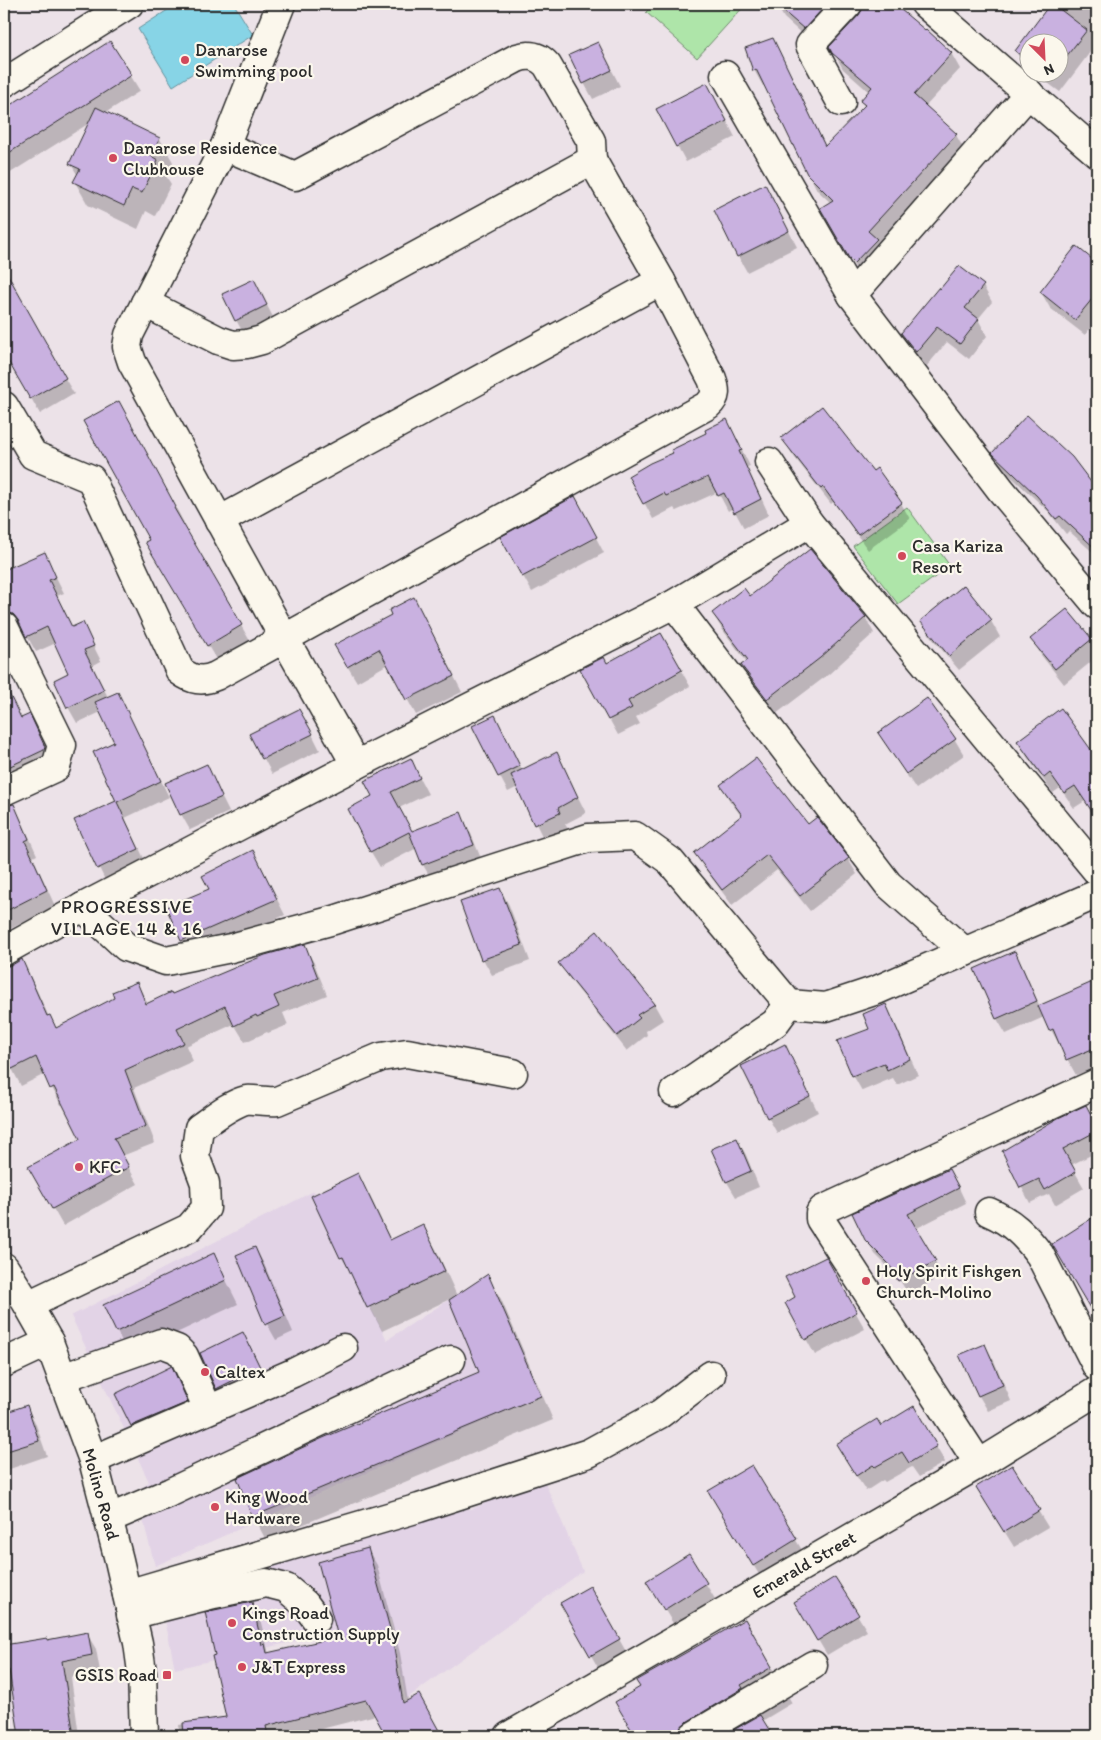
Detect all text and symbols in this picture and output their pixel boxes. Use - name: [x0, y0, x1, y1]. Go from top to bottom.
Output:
- north arrow: [1018, 32, 1068, 82]
- place label: Danarose Swimming pool: [195, 39, 313, 82]
- marker: Danarose Swimming pool: [179, 54, 191, 66]
- text: N: [1041, 60, 1057, 79]
- place label: Danarose Residence Clubhouse: [123, 137, 277, 180]
- marker: Danarose Residence Clubhouse: [107, 152, 119, 164]
- place label: Casa Kariza Resort: [912, 535, 1003, 578]
- marker: Casa Kariza Resort: [896, 550, 908, 562]
- district label: PROGRESSIVE VILLAGE 14 & 16: [51, 895, 203, 940]
- place label: KFC: [89, 1156, 121, 1178]
- marker: KFC: [73, 1161, 85, 1173]
- place label: Holy Spirit Fishgen Church-Molino: [876, 1260, 1022, 1303]
- marker: Holy Spirit Fishgen Church-Molino: [860, 1275, 872, 1287]
- place label: Caltex: [215, 1361, 265, 1383]
- marker: Caltex: [199, 1366, 211, 1378]
- street label: Molino Road: [77, 1446, 125, 1543]
- place label: King Wood Hardware: [225, 1486, 308, 1529]
- marker: King Wood Hardware: [209, 1501, 221, 1513]
- street label: Emerald Street: [748, 1526, 860, 1604]
- place label: Kings Road Construction Supply: [242, 1602, 400, 1645]
- marker: Kings Road Construction Supply: [226, 1617, 238, 1629]
- place label: J&T Express: [252, 1656, 346, 1678]
- marker: J&T Express: [236, 1661, 248, 1673]
- place label: GSIS Road: [75, 1664, 157, 1686]
- marker: GSIS Road: [161, 1669, 173, 1681]

